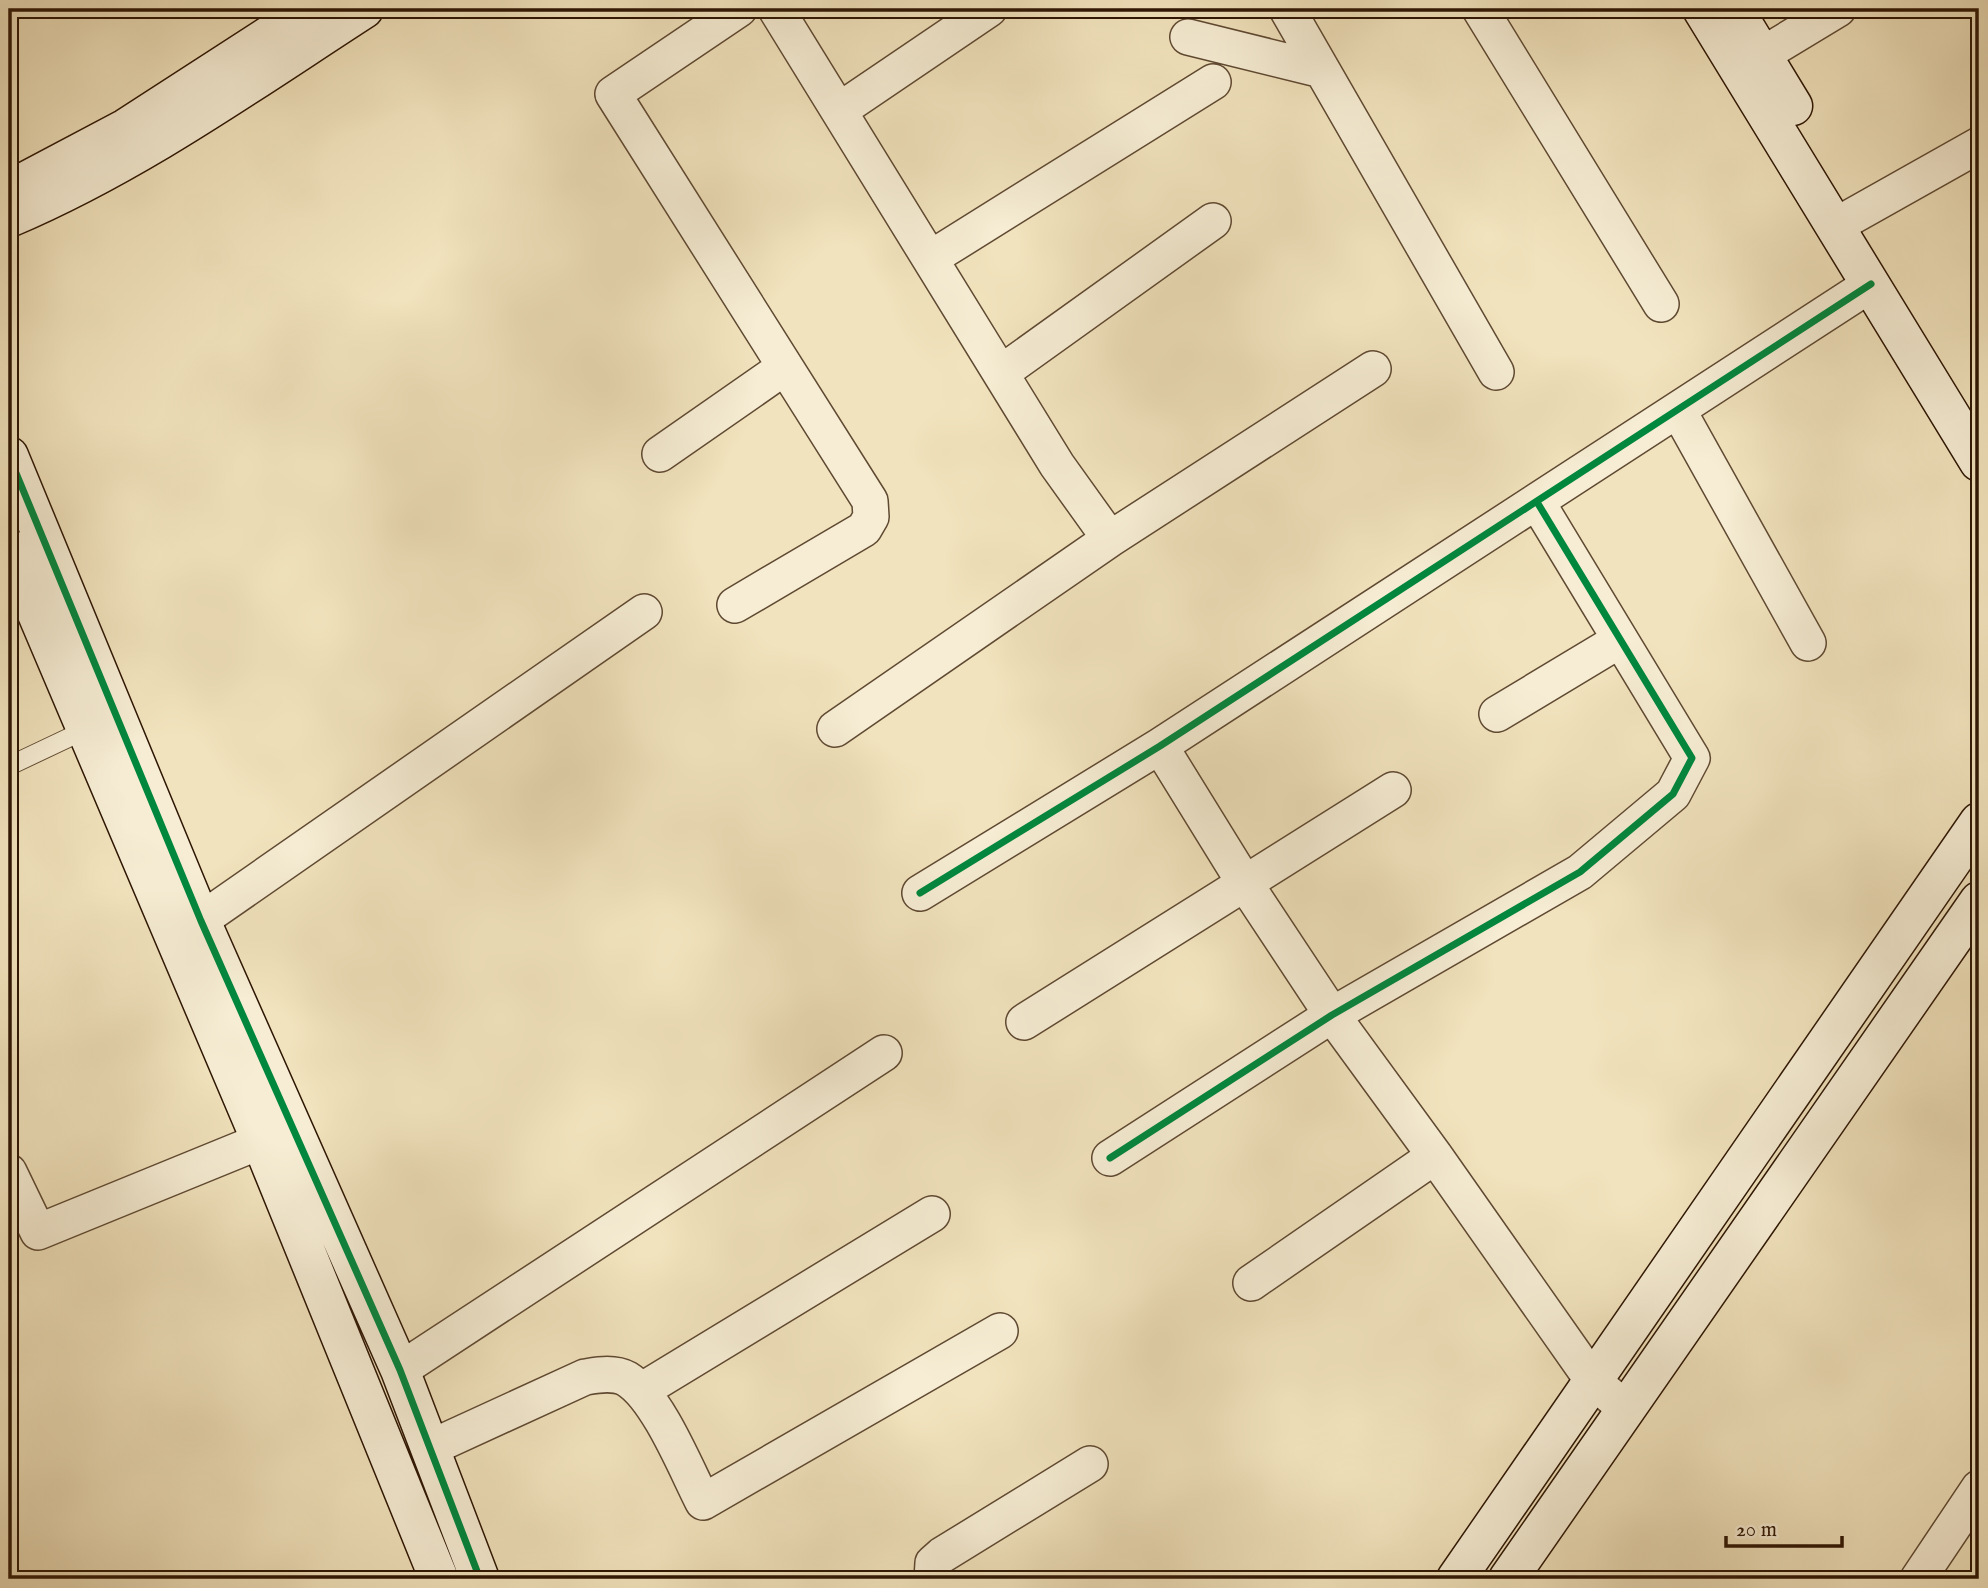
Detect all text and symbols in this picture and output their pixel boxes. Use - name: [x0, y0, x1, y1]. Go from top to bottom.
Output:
- scale bar: [1726, 1504, 1841, 1548]
- text: 20 m: [1736, 1517, 1777, 1544]

